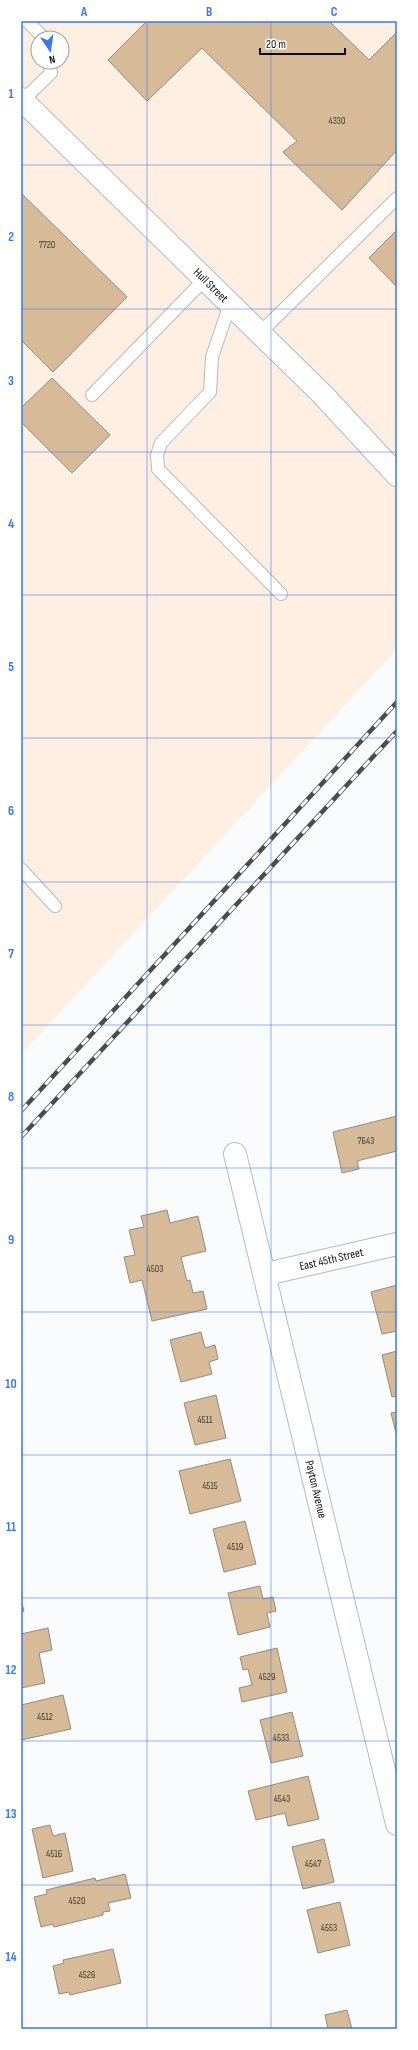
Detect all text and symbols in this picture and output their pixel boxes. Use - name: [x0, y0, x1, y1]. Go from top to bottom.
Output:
- text: A: [80, 4, 88, 20]
- text: B: [206, 4, 212, 20]
- text: C: [331, 4, 338, 20]
- north arrow: [30, 30, 70, 70]
- scale bar: [260, 30, 345, 56]
- text: 20 m: [266, 37, 286, 52]
- text: N: [48, 52, 56, 66]
- text: 1: [8, 86, 14, 102]
- house number: 4330: [328, 115, 346, 127]
- text: 2: [8, 229, 14, 245]
- house number: 7720: [39, 239, 55, 251]
- street label: Hull Street: [190, 265, 232, 306]
- text: 3: [8, 373, 14, 389]
- text: 4: [8, 516, 14, 532]
- text: 5: [8, 659, 14, 675]
- text: 6: [8, 803, 14, 819]
- text: 7: [8, 946, 14, 962]
- text: 8: [8, 1089, 14, 1105]
- house number: 7643: [358, 1135, 374, 1147]
- text: 9: [8, 1232, 14, 1248]
- street label: East 45th Street: [298, 1244, 365, 1274]
- house number: 4503: [147, 1263, 163, 1275]
- text: 10: [5, 1376, 17, 1392]
- house number: 4511: [197, 1414, 213, 1426]
- street label: Payton Avenue: [302, 1459, 330, 1520]
- house number: 4515: [202, 1480, 218, 1492]
- text: 11: [6, 1519, 16, 1535]
- house number: 4519: [227, 1541, 243, 1553]
- text: 12: [6, 1662, 17, 1678]
- house number: 4529: [259, 1671, 275, 1683]
- house number: 4512: [37, 1711, 53, 1723]
- house number: 4533: [273, 1732, 289, 1744]
- house number: 4543: [274, 1793, 290, 1805]
- text: 13: [6, 1806, 17, 1822]
- house number: 4516: [46, 1848, 62, 1860]
- house number: 4547: [305, 1858, 321, 1870]
- house number: 4520: [69, 1895, 85, 1907]
- house number: 4553: [321, 1922, 337, 1934]
- text: 14: [5, 1949, 17, 1965]
- house number: 4526: [79, 1969, 95, 1981]

